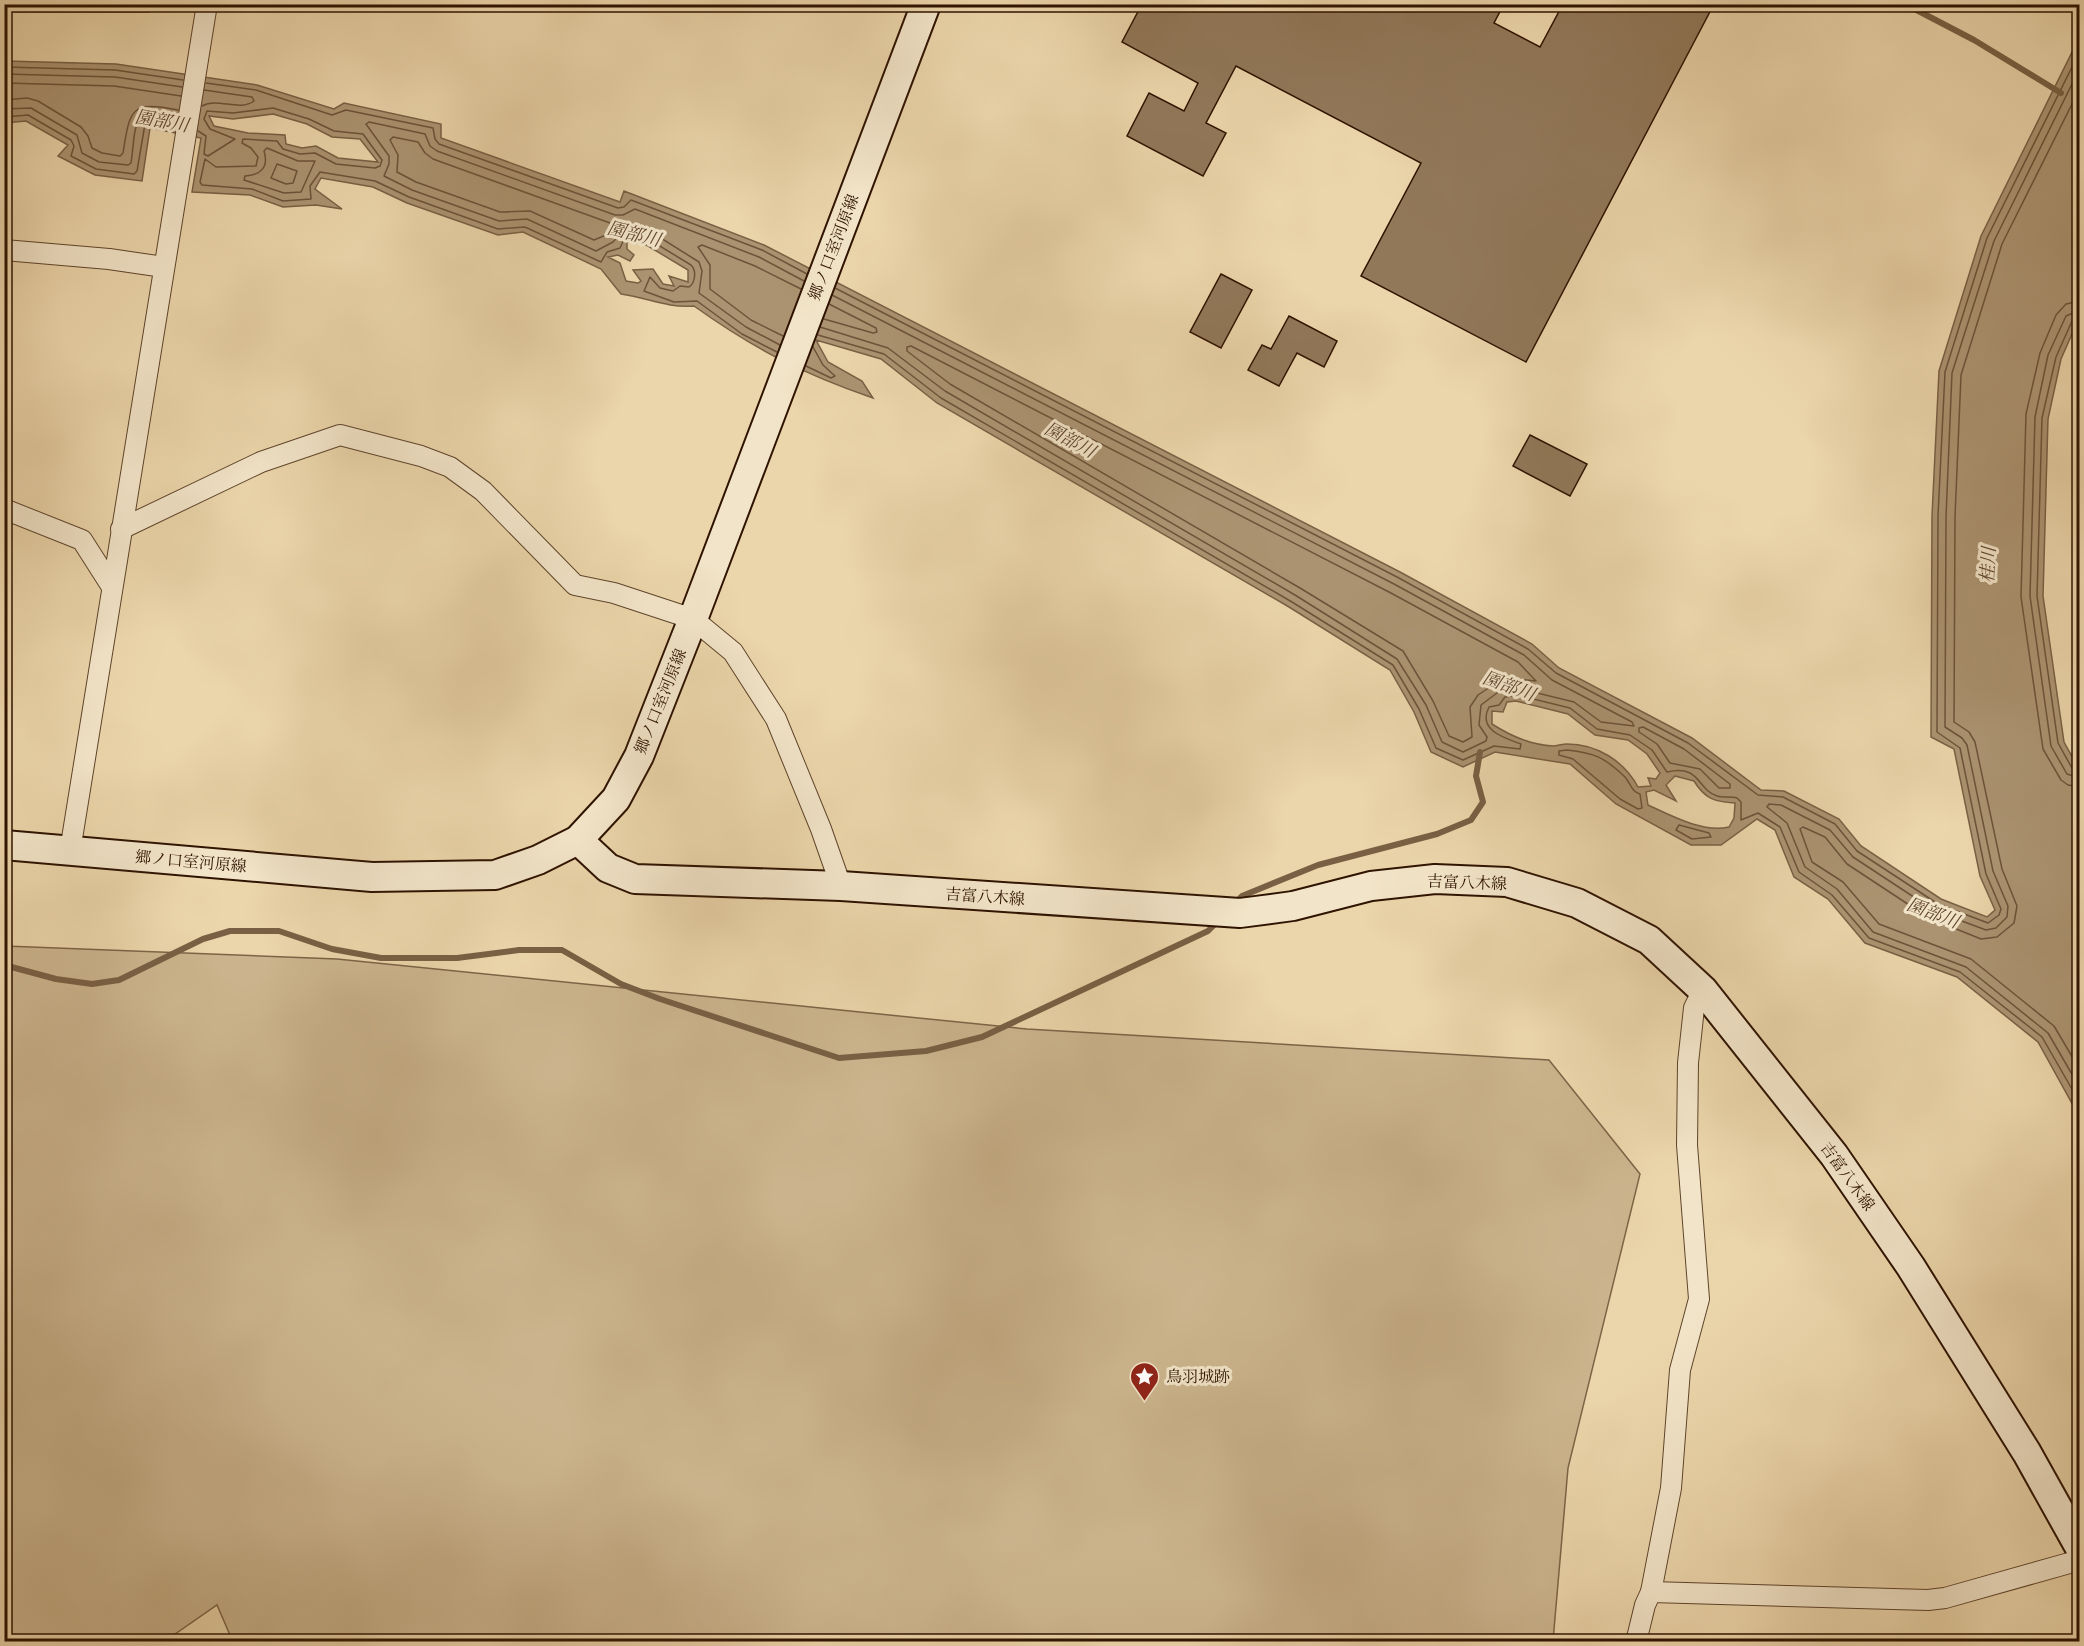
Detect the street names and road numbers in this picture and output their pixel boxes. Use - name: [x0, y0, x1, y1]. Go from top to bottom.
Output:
- street label: 郷ノ口室河原線: [805, 191, 862, 303]
- street label: 郷ノ口室河原線: [631, 646, 690, 757]
- street label: 郷ノ口室河原線: [134, 847, 248, 876]
- street label: 吉富八木線: [1427, 872, 1507, 893]
- street label: 吉富八木線: [944, 884, 1026, 909]
- street label: 吉富八木線: [1816, 1138, 1879, 1214]

